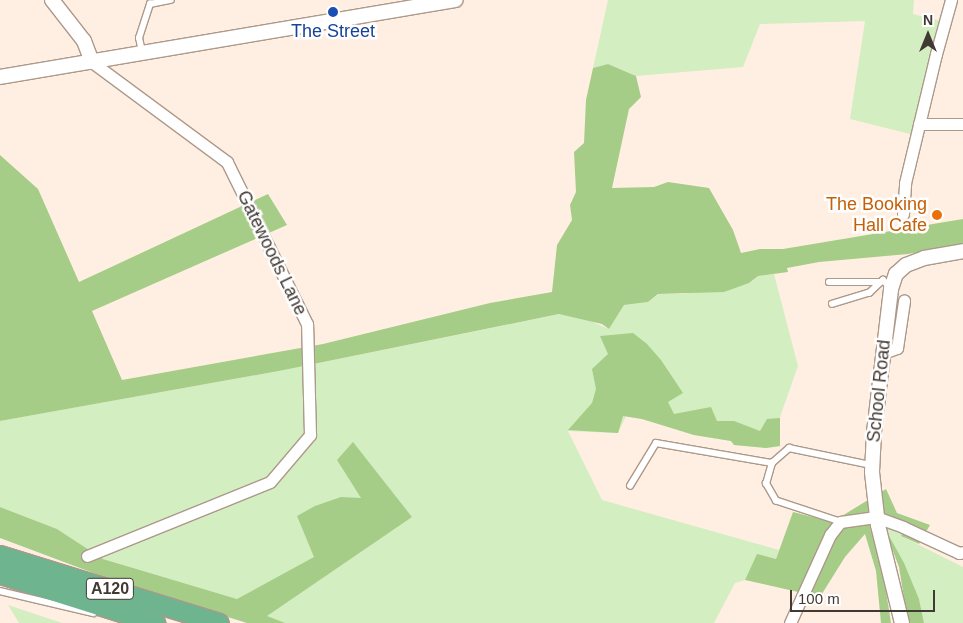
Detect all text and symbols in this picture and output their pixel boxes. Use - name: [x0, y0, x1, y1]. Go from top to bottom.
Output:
- marker: The Street: [327, 6, 339, 18]
- north arrow: [903, 10, 953, 60]
- text: N: [923, 12, 933, 28]
- place label: The Street: [291, 20, 375, 42]
- street label: Gatewoods Lane: [232, 187, 312, 319]
- place label: The Booking Hall Cafe: [826, 194, 927, 236]
- marker: The Booking Hall Cafe: [931, 209, 943, 221]
- street label: School Road: [863, 339, 895, 443]
- road number: A120: [85, 576, 135, 602]
- scale bar: [793, 580, 938, 612]
- text: 100 m: [798, 590, 840, 607]

